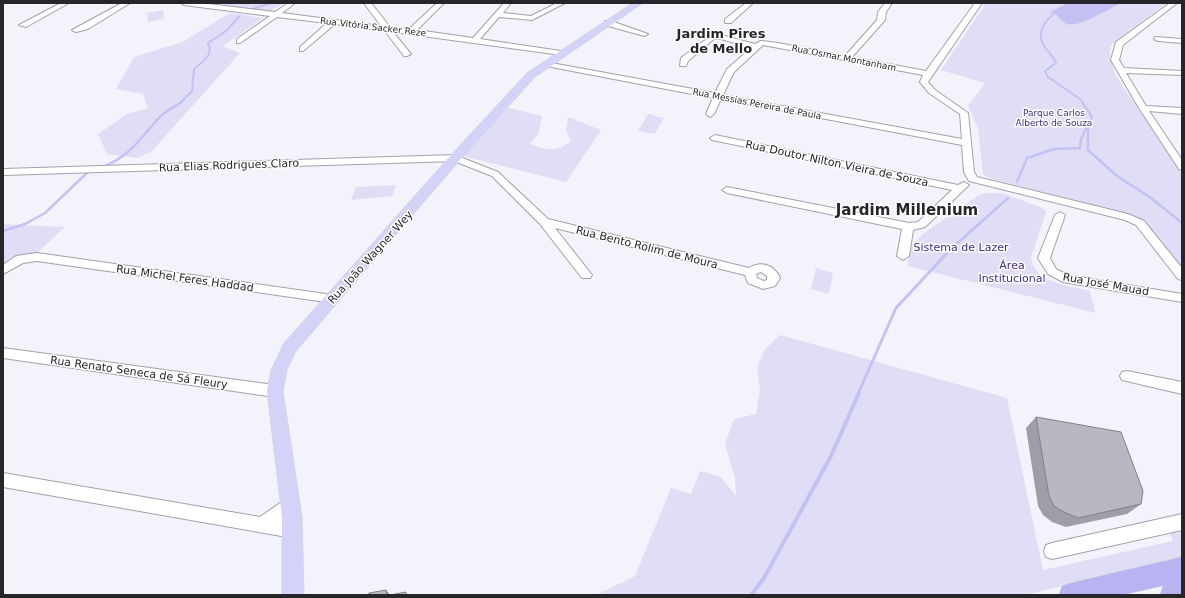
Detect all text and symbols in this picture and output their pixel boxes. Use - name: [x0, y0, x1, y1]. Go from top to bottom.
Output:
- street label: Rua Vitória Sacker Reze: [319, 16, 427, 39]
- district label: Jardim Pires de Mello: [676, 26, 766, 56]
- street label: Rua Osmar Montanham: [791, 43, 897, 73]
- street label: Rua Messias Pereira de Paula: [692, 87, 822, 121]
- park label: Parque Carlos Alberto de Souza: [1016, 108, 1092, 128]
- street label: Rua Doutor Nilton Vieira de Souza: [744, 138, 930, 189]
- street label: Rua Elias Rodrigues Claro: [159, 157, 300, 174]
- district label: Jardim Millenium: [835, 201, 978, 219]
- street label: Rua João Wagner Wey: [325, 208, 416, 306]
- street label: Rua Bento Rolim de Moura: [574, 224, 719, 271]
- park label: Sistema de Lazer: [914, 241, 1009, 254]
- park label: Área Institucional: [978, 259, 1046, 285]
- street label: Rua Michel Feres Haddad: [115, 262, 255, 295]
- street label: Rua José Mauad: [1062, 271, 1150, 298]
- street label: Rua Renato Seneca de Sá Fleury: [49, 354, 229, 391]

